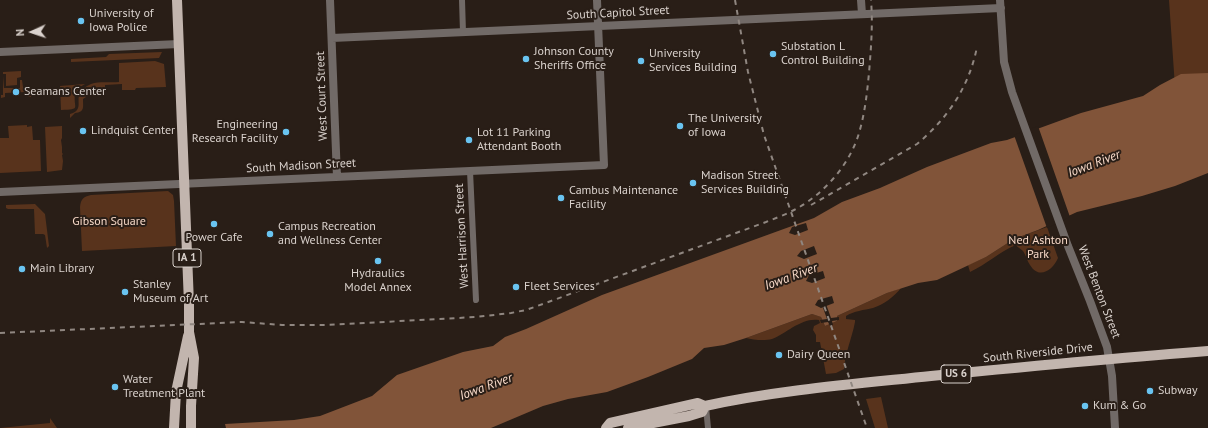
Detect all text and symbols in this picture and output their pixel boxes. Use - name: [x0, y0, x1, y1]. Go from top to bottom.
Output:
- street label: South Capitol Street: [566, 3, 670, 23]
- place label: University of Iowa Police: [89, 7, 154, 35]
- north arrow: [12, 12, 52, 52]
- marker: University of Iowa Police: [76, 16, 86, 26]
- text: N: [13, 29, 27, 37]
- place label: Substation L Control Building: [781, 40, 865, 68]
- place label: Johnson County Sheriffs Office: [534, 45, 614, 73]
- place label: University Services Building: [649, 47, 737, 75]
- marker: Substation L Control Building: [768, 49, 778, 59]
- street label: West Court Street: [313, 51, 331, 141]
- marker: Johnson County Sheriffs Office: [521, 54, 531, 64]
- marker: University Services Building: [636, 56, 646, 66]
- place label: Seamans Center: [24, 85, 106, 99]
- marker: Seamans Center: [11, 87, 21, 97]
- place label: The University of Iowa: [688, 112, 762, 140]
- place label: Engineering Research Facility: [192, 118, 278, 146]
- marker: The University of Iowa: [675, 121, 685, 131]
- place label: Lindquist Center: [91, 124, 175, 138]
- marker: Lindquist Center: [78, 126, 88, 136]
- place label: Lot 11 Parking Attendant Booth: [477, 126, 561, 154]
- marker: Engineering Research Facility: [281, 127, 291, 137]
- marker: Lot 11 Parking Attendant Booth: [464, 135, 474, 145]
- water label: Iowa River: [1065, 147, 1123, 181]
- street label: South Madison Street: [246, 156, 356, 176]
- place label: Madison Street Services Building: [701, 169, 789, 197]
- marker: Madison Street Services Building: [688, 178, 698, 188]
- street label: West Harrison Street: [452, 183, 472, 289]
- place label: Cambus Maintenance Facility: [569, 184, 678, 212]
- marker: Cambus Maintenance Facility: [556, 193, 566, 203]
- park label: Gibson Square: [72, 215, 146, 229]
- marker: Power Cafe: [209, 219, 219, 229]
- place label: Campus Recreation and Wellness Center: [278, 220, 382, 248]
- marker: Campus Recreation and Wellness Center: [265, 229, 275, 239]
- place label: Power Cafe: [185, 231, 243, 245]
- park label: Ned Ashton Park: [1008, 234, 1068, 262]
- street label: West Benton Street: [1075, 244, 1123, 340]
- road number: IA 1: [173, 249, 201, 267]
- marker: Hydraulics Model Annex: [373, 256, 383, 266]
- water label: Iowa River: [762, 260, 820, 294]
- place label: Main Library: [30, 262, 94, 276]
- marker: Main Library: [17, 264, 27, 274]
- place label: Hydraulics Model Annex: [344, 267, 412, 295]
- place label: Stanley Museum of Art: [133, 278, 208, 306]
- place label: Fleet Services: [524, 280, 595, 294]
- marker: Fleet Services: [511, 282, 521, 292]
- marker: Stanley Museum of Art: [120, 287, 130, 297]
- street label: South Riverside Drive: [982, 340, 1094, 366]
- place label: Dairy Queen: [787, 348, 850, 362]
- marker: Dairy Queen: [774, 350, 784, 360]
- road number: US 6: [941, 365, 971, 383]
- water label: Iowa River: [457, 370, 515, 404]
- place label: Water Treatment Plant: [123, 373, 205, 401]
- marker: Water Treatment Plant: [110, 382, 120, 392]
- place label: Subway: [1158, 384, 1198, 398]
- marker: Subway: [1145, 386, 1155, 396]
- place label: Kum & Go: [1093, 399, 1146, 413]
- marker: Kum & Go: [1080, 401, 1090, 411]

